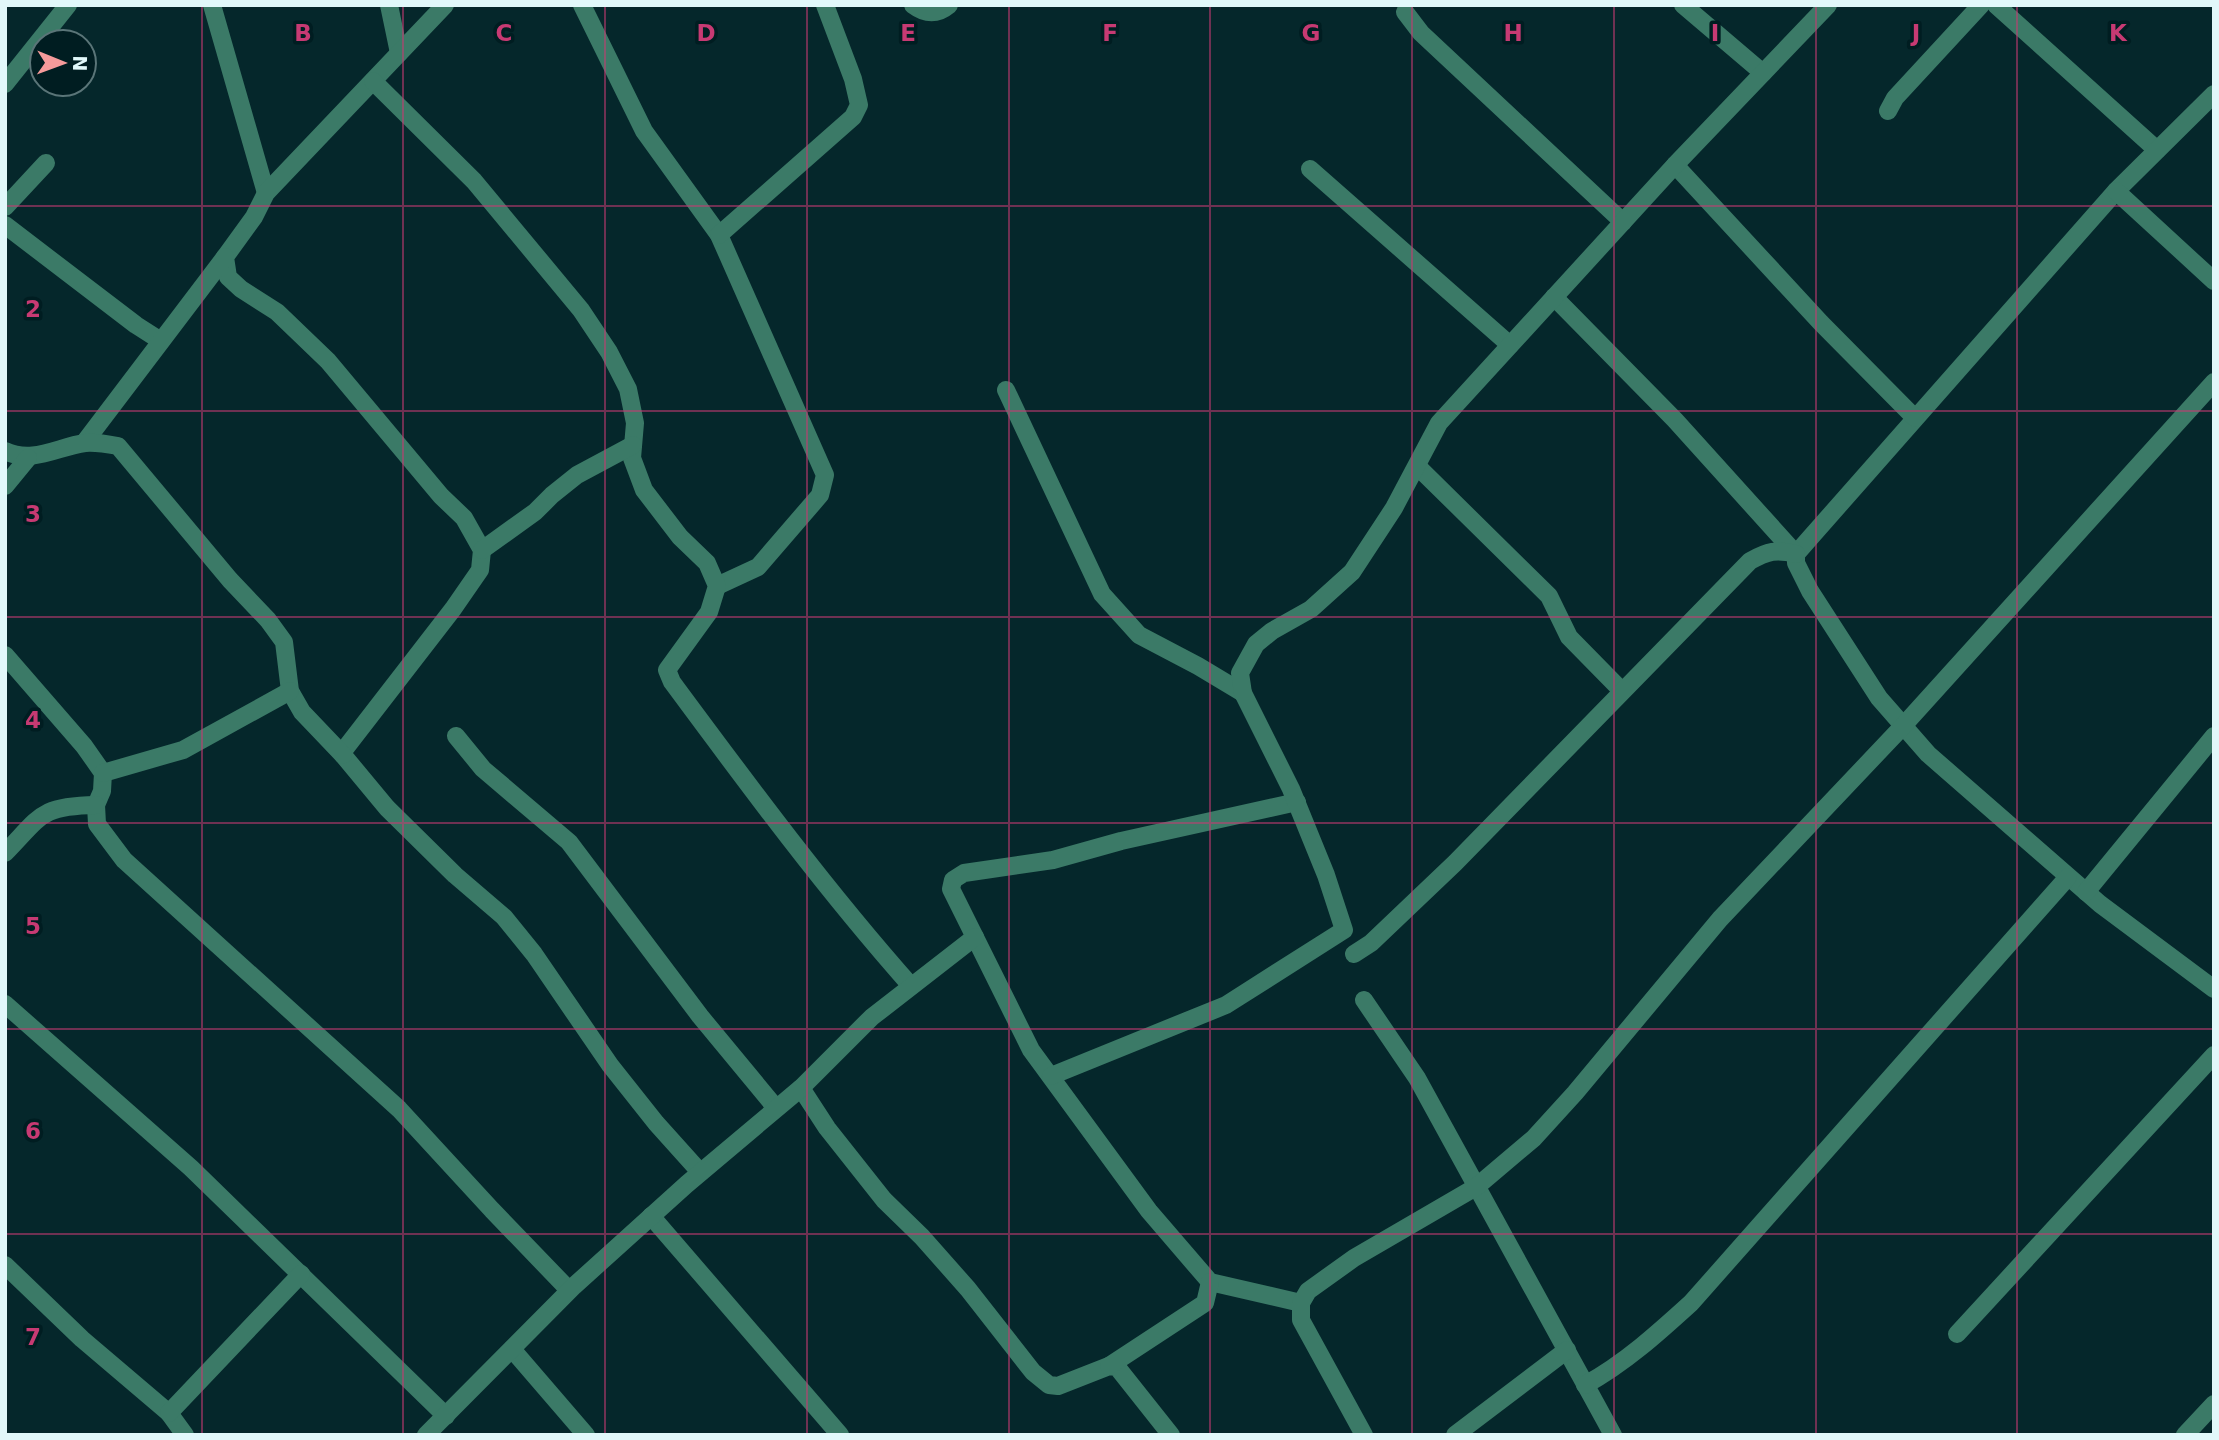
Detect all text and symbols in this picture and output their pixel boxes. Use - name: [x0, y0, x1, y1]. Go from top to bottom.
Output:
- text: B: [294, 20, 312, 46]
- text: C: [496, 20, 512, 46]
- text: D: [696, 20, 716, 46]
- text: E: [900, 20, 916, 46]
- text: F: [1102, 20, 1118, 46]
- text: G: [1302, 20, 1320, 46]
- text: H: [1503, 20, 1523, 46]
- text: I: [1711, 20, 1719, 46]
- text: J: [1910, 20, 1920, 46]
- text: K: [2109, 20, 2128, 46]
- north arrow: [28, 28, 98, 98]
- text: N: [69, 55, 91, 71]
- text: 2: [25, 296, 41, 322]
- text: 3: [25, 501, 41, 527]
- text: 4: [25, 707, 41, 733]
- text: 5: [25, 913, 41, 939]
- text: 6: [25, 1118, 41, 1144]
- text: 7: [25, 1324, 41, 1350]

